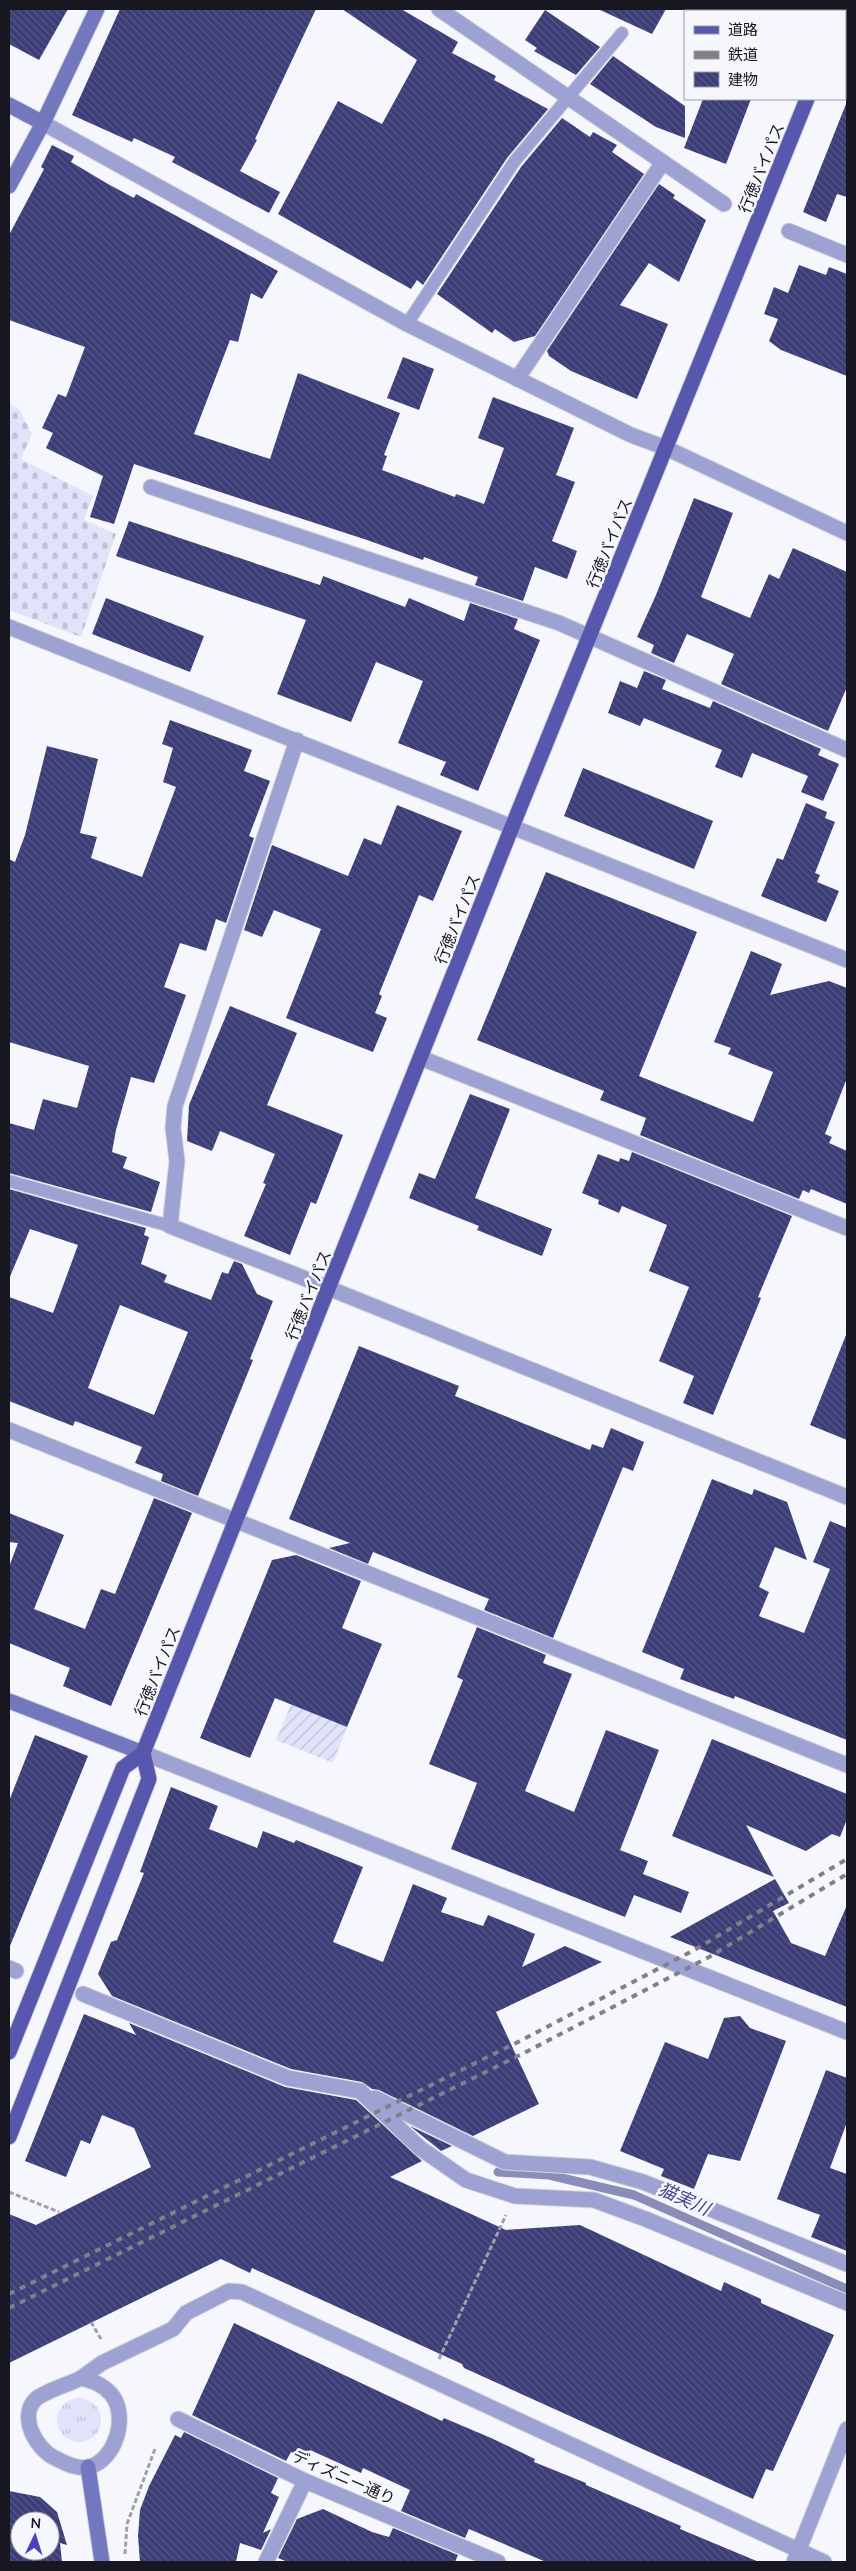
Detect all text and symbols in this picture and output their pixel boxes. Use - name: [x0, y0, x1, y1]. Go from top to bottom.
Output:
- legend: [684, 10, 846, 100]
- text: 道路: [728, 20, 758, 40]
- text: 鉄道: [728, 45, 758, 65]
- text: 建物: [728, 70, 758, 90]
- street label: 行徳バイパス: [734, 120, 790, 217]
- street label: 行徳バイパス: [582, 495, 638, 592]
- street label: 行徳バイパス: [430, 871, 486, 968]
- street label: 行徳バイパス: [281, 1247, 337, 1344]
- street label: 行徳バイパス: [130, 1623, 186, 1720]
- water label: 猫実川: [654, 2177, 715, 2222]
- street label: ディズニー通り: [288, 2445, 399, 2511]
- north arrow: [10, 2511, 60, 2561]
- text: N: [30, 2514, 42, 2533]

